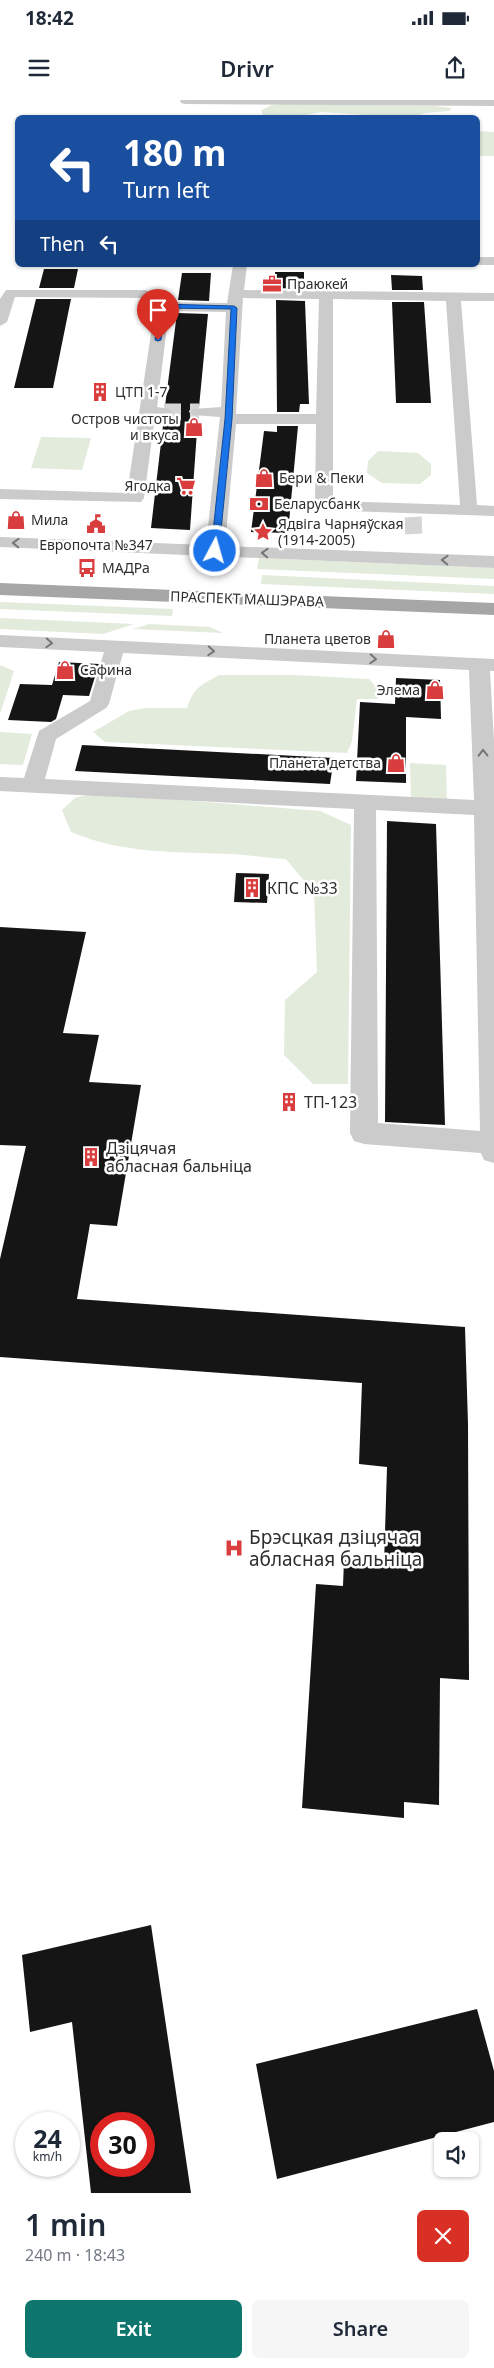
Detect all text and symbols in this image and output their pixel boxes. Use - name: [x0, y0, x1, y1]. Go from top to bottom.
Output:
- text: 18:42: [25, 5, 74, 31]
- text: Drivr: [220, 53, 274, 83]
- icon: menu: [25, 54, 53, 82]
- icon: share: [441, 54, 469, 82]
- text: 180 m: [123, 129, 226, 176]
- icon: left: [40, 135, 105, 200]
- text: Turn left: [123, 174, 210, 204]
- icon: left: [95, 230, 123, 258]
- text: Then: [40, 231, 85, 257]
- office icon: Праюкей: [261, 273, 283, 295]
- place label: Праюкей: [287, 274, 348, 293]
- pin: [137, 289, 179, 340]
- icon: arrive: [144, 296, 172, 324]
- building icon: ЦТП 1-7: [89, 381, 111, 403]
- place label: ЦТП 1-7: [115, 382, 168, 401]
- place label: Остров чистоты и вкуса: [71, 409, 179, 444]
- shop icon: Остров чистоты и вкуса: [183, 416, 205, 438]
- shop icon: Бери & Пеки: [253, 467, 275, 489]
- place label: Бери & Пеки: [279, 468, 364, 487]
- supermarket icon: Ягодка: [175, 475, 197, 497]
- place label: Ягодка: [124, 476, 171, 495]
- bank icon: Беларусбанк: [248, 493, 270, 515]
- place label: Беларусбанк: [274, 494, 361, 513]
- shop icon: Мила: [5, 509, 27, 531]
- place label: Мила: [31, 510, 68, 529]
- public building icon: Европочта №347: [85, 513, 107, 535]
- place label: Ядвіга Чарняўская (1914-2005): [278, 514, 404, 549]
- place icon: Ядвіга Чарняўская (1914-2005): [252, 521, 274, 543]
- position arrow: [188, 524, 240, 576]
- place label: Европочта №347: [39, 535, 153, 554]
- one-way arrow: [11, 537, 19, 548]
- one-way arrow: [261, 548, 269, 559]
- one-way arrow: [441, 555, 449, 566]
- bus stop icon: МАДРа: [76, 557, 98, 579]
- place label: МАДРа: [102, 558, 150, 577]
- street label: ПРАСПЕКТ МАШЭРАВА: [170, 586, 324, 611]
- shop icon: Планета цветов: [375, 628, 397, 650]
- place label: Планета цветов: [264, 629, 371, 648]
- one-way arrow: [45, 638, 53, 649]
- one-way arrow: [207, 646, 215, 657]
- one-way arrow: [370, 653, 378, 664]
- shop icon: Сафина: [54, 659, 76, 681]
- place label: Сафина: [80, 660, 132, 679]
- shop icon: Элема: [424, 679, 446, 701]
- place label: Элема: [377, 680, 420, 699]
- one-way arrow: [478, 749, 488, 756]
- shop icon: Планета детства: [385, 752, 407, 774]
- place label: Планета детства: [269, 753, 381, 772]
- building icon: КПС №33: [241, 877, 263, 899]
- place label: КПС №33: [267, 877, 338, 899]
- building icon: ТП-123: [278, 1091, 300, 1113]
- place label: ТП-123: [304, 1091, 357, 1113]
- place label: Дзіцячая абласная бальніца: [106, 1137, 252, 1177]
- building icon: Дзіцячая абласная бальніца: [80, 1146, 102, 1168]
- place label: Брэсцкая дзіцячая абласная бальніца: [249, 1524, 422, 1572]
- hospital icon: Брэсцкая дзіцячая абласная бальніца: [223, 1537, 245, 1559]
- speed limit sign: 30: [90, 2112, 155, 2177]
- text: 24: [33, 2121, 62, 2155]
- map controls: [434, 2132, 479, 2177]
- button: sound: [434, 2132, 479, 2177]
- text: km/h: [33, 2148, 62, 2165]
- text: 1 min: [25, 2204, 106, 2245]
- button: close: [417, 2210, 469, 2262]
- text: 240 m · 18:43: [25, 2244, 125, 2266]
- button: Exit: [25, 2300, 242, 2358]
- button: Share: [252, 2300, 469, 2358]

